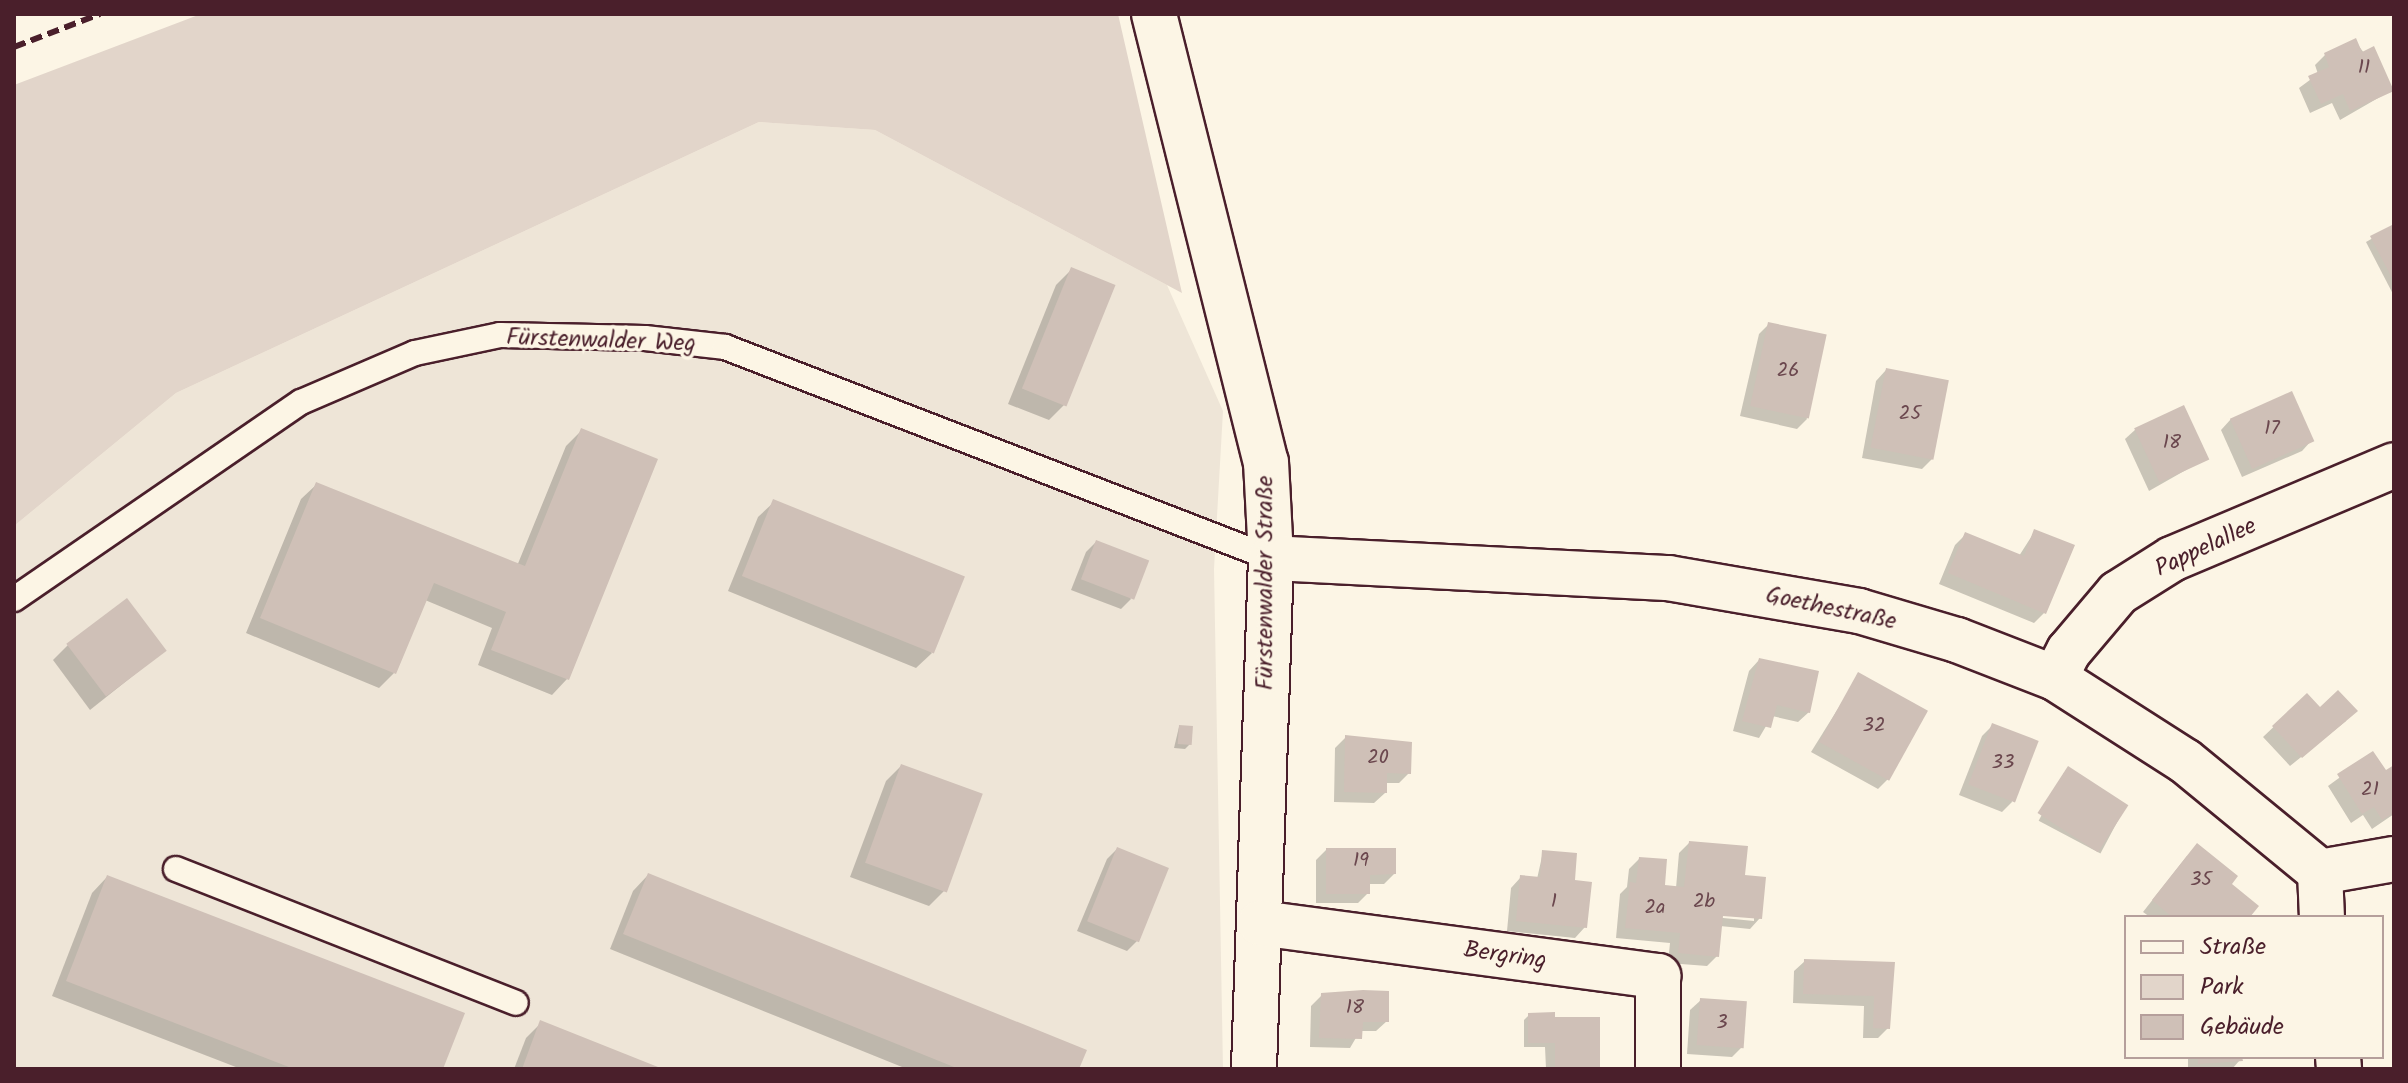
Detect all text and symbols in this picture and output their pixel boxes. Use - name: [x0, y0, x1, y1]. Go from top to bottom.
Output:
- house number: 11: [2358, 56, 2370, 80]
- street label: Fürstenwalder Weg: [506, 323, 696, 359]
- house number: 26: [1777, 359, 1799, 383]
- house number: 25: [1899, 402, 1921, 426]
- house number: 17: [2264, 417, 2280, 441]
- house number: 18: [2163, 431, 2181, 455]
- street label: Fürstenwalder Straße: [1252, 476, 1280, 690]
- street label: Pappelallee: [2151, 512, 2261, 584]
- street label: Goethestraße: [1763, 581, 1899, 637]
- house number: 32: [1862, 714, 1886, 738]
- house number: 20: [1367, 746, 1389, 770]
- house number: 33: [1992, 751, 2014, 775]
- house number: 21: [2361, 778, 2379, 802]
- house number: 19: [1353, 849, 1369, 873]
- house number: 35: [2190, 868, 2212, 892]
- house number: 1: [1551, 890, 1557, 914]
- house number: 2b: [1693, 890, 1715, 914]
- house number: 2a: [1645, 896, 1665, 920]
- legend: [2124, 915, 2384, 1059]
- text: Straße: [2200, 928, 2266, 967]
- street label: Bergring: [1462, 936, 1548, 976]
- text: Park: [2200, 968, 2244, 1007]
- house number: 18: [1346, 996, 1364, 1020]
- text: Gebäude: [2200, 1008, 2284, 1047]
- house number: 3: [1716, 1011, 1728, 1035]

